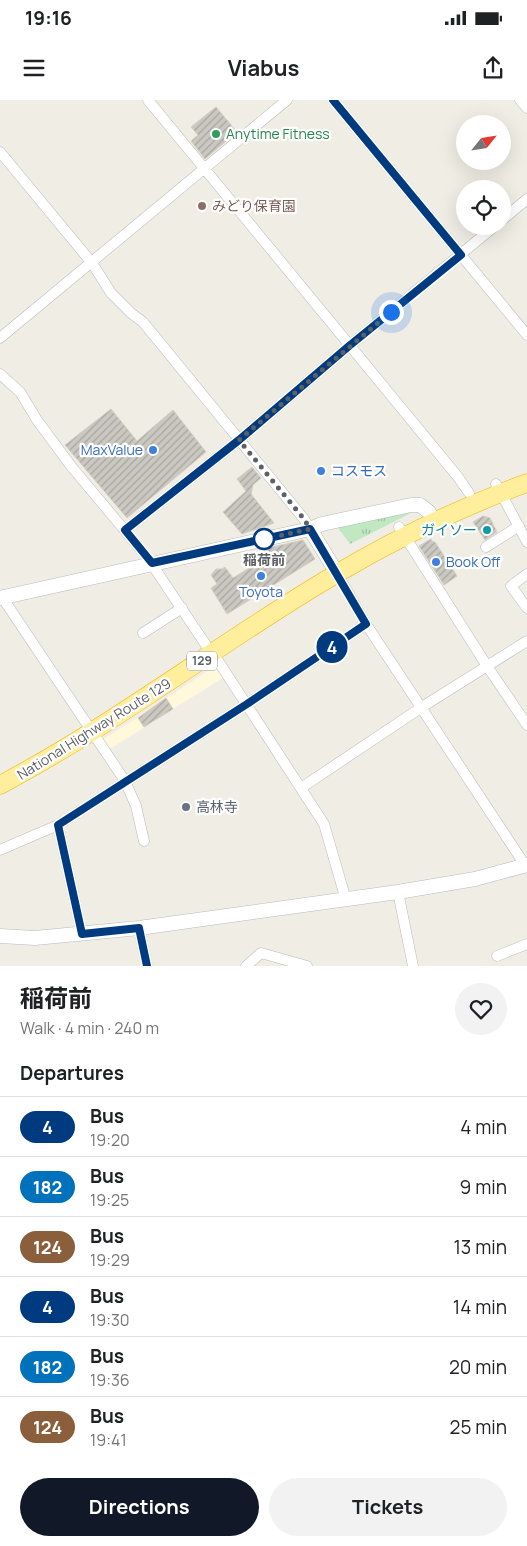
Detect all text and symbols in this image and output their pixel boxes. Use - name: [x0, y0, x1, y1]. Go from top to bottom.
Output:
- text: 19:16: [25, 5, 72, 31]
- text: Viabus: [228, 53, 299, 83]
- icon: menu: [20, 54, 48, 82]
- icon: share: [479, 54, 507, 82]
- north arrow: [456, 115, 511, 170]
- map controls: [456, 115, 511, 235]
- place label: Anytime Fitness: [226, 124, 330, 143]
- marker: Anytime Fitness: [210, 128, 222, 140]
- button: locate: [456, 180, 511, 235]
- place label: みどり保育園: [212, 196, 296, 215]
- marker: みどり保育園: [196, 200, 208, 212]
- your location: [379, 300, 404, 325]
- place label: MaxValue: [81, 440, 143, 459]
- marker: MaxValue: [147, 444, 159, 456]
- place label: コスモス: [331, 461, 387, 480]
- marker: コスモス: [315, 465, 327, 477]
- place label: ガイソー: [421, 520, 477, 539]
- marker: ガイソー: [481, 524, 493, 536]
- marker: 稲荷前: [253, 528, 275, 550]
- place label: 稲荷前: [243, 550, 285, 569]
- place label: Book Off: [446, 552, 501, 571]
- marker: Book Off: [430, 556, 442, 568]
- marker: Toyota: [255, 570, 267, 582]
- place label: Toyota: [239, 582, 283, 601]
- line badge: 4: [316, 631, 348, 663]
- text: 4: [327, 635, 337, 659]
- road number: 129: [187, 652, 217, 670]
- street label: National Highway Route 129: [13, 673, 174, 784]
- place label: 高林寺: [196, 797, 238, 816]
- marker: 高林寺: [180, 801, 192, 813]
- text: 稲荷前: [20, 981, 92, 1014]
- button: heart: [455, 983, 507, 1035]
- text: Walk · 4 min · 240 m: [20, 1017, 159, 1039]
- text: Departures: [20, 1060, 124, 1086]
- text: Bus: [90, 1103, 124, 1129]
- text: 4 min: [460, 1114, 507, 1140]
- text: 4: [42, 1115, 53, 1139]
- text: 19:20: [90, 1129, 130, 1151]
- text: Bus: [90, 1163, 124, 1189]
- text: 9 min: [460, 1174, 507, 1200]
- text: 182: [33, 1175, 62, 1199]
- text: 19:25: [90, 1189, 129, 1211]
- text: Bus: [90, 1223, 124, 1249]
- text: 13 min: [453, 1234, 507, 1260]
- text: 124: [33, 1235, 62, 1259]
- text: 19:29: [90, 1249, 130, 1271]
- text: Bus: [90, 1283, 124, 1309]
- text: 14 min: [453, 1294, 507, 1320]
- text: 4: [42, 1295, 53, 1319]
- text: 19:30: [90, 1309, 130, 1331]
- text: Bus: [90, 1343, 124, 1369]
- text: 20 min: [449, 1354, 507, 1380]
- text: 182: [33, 1355, 62, 1379]
- text: 19:36: [90, 1369, 130, 1391]
- text: Bus: [90, 1403, 124, 1429]
- text: 25 min: [450, 1414, 507, 1440]
- text: 124: [33, 1415, 62, 1439]
- text: 19:41: [90, 1429, 127, 1451]
- button: Directions: [20, 1478, 259, 1536]
- button: Tickets: [269, 1478, 507, 1536]

